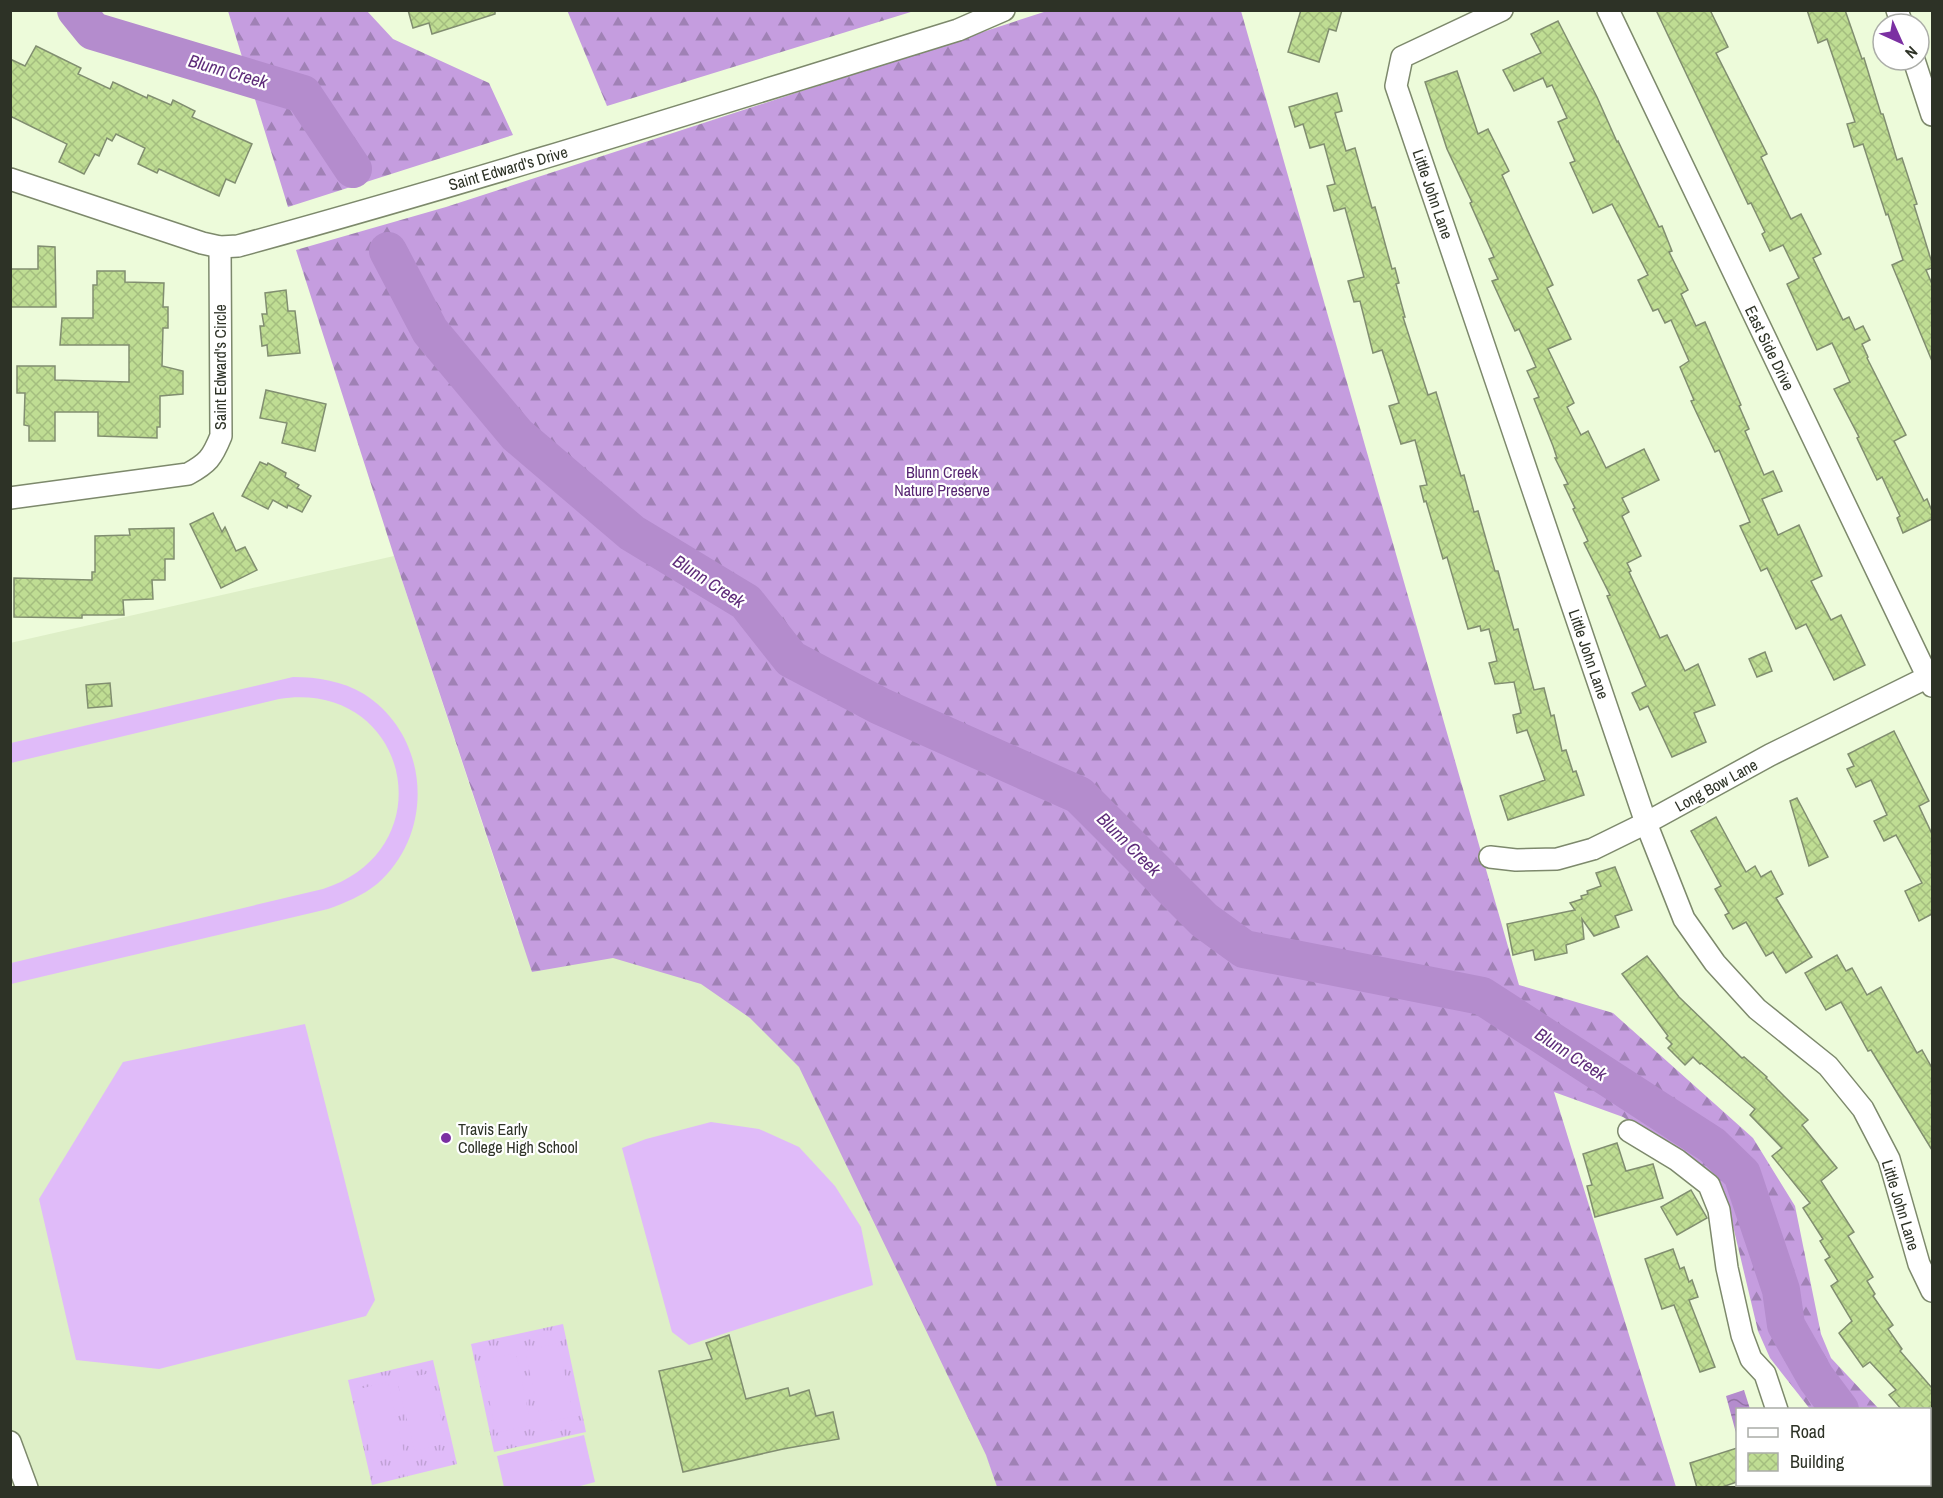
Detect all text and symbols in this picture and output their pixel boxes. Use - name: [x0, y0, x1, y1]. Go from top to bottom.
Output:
- north arrow: [1871, 12, 1931, 72]
- text: N: [1900, 41, 1923, 64]
- water label: Blunn Creek: [186, 48, 271, 94]
- street label: Saint Edward's Drive: [446, 140, 570, 196]
- street label: Little John Lane: [1407, 146, 1459, 242]
- street label: East Side Drive: [1740, 302, 1800, 394]
- street label: Saint Edward's Circle: [209, 304, 231, 430]
- park label: Blunn Creek Nature Preserve: [894, 461, 990, 501]
- water label: Blunn Creek: [668, 548, 750, 614]
- street label: Little John Lane: [1563, 606, 1615, 702]
- street label: Long Bow Lane: [1671, 753, 1761, 817]
- water label: Blunn Creek: [1091, 806, 1167, 882]
- water label: Blunn Creek: [1530, 1021, 1612, 1087]
- place label: Travis Early College High School: [458, 1118, 578, 1158]
- marker: Travis Early College High School: [439, 1131, 453, 1145]
- street label: Little John Lane: [1877, 1157, 1925, 1253]
- legend: [1736, 1408, 1931, 1486]
- text: Road: [1790, 1419, 1825, 1444]
- text: Building: [1790, 1449, 1845, 1474]

